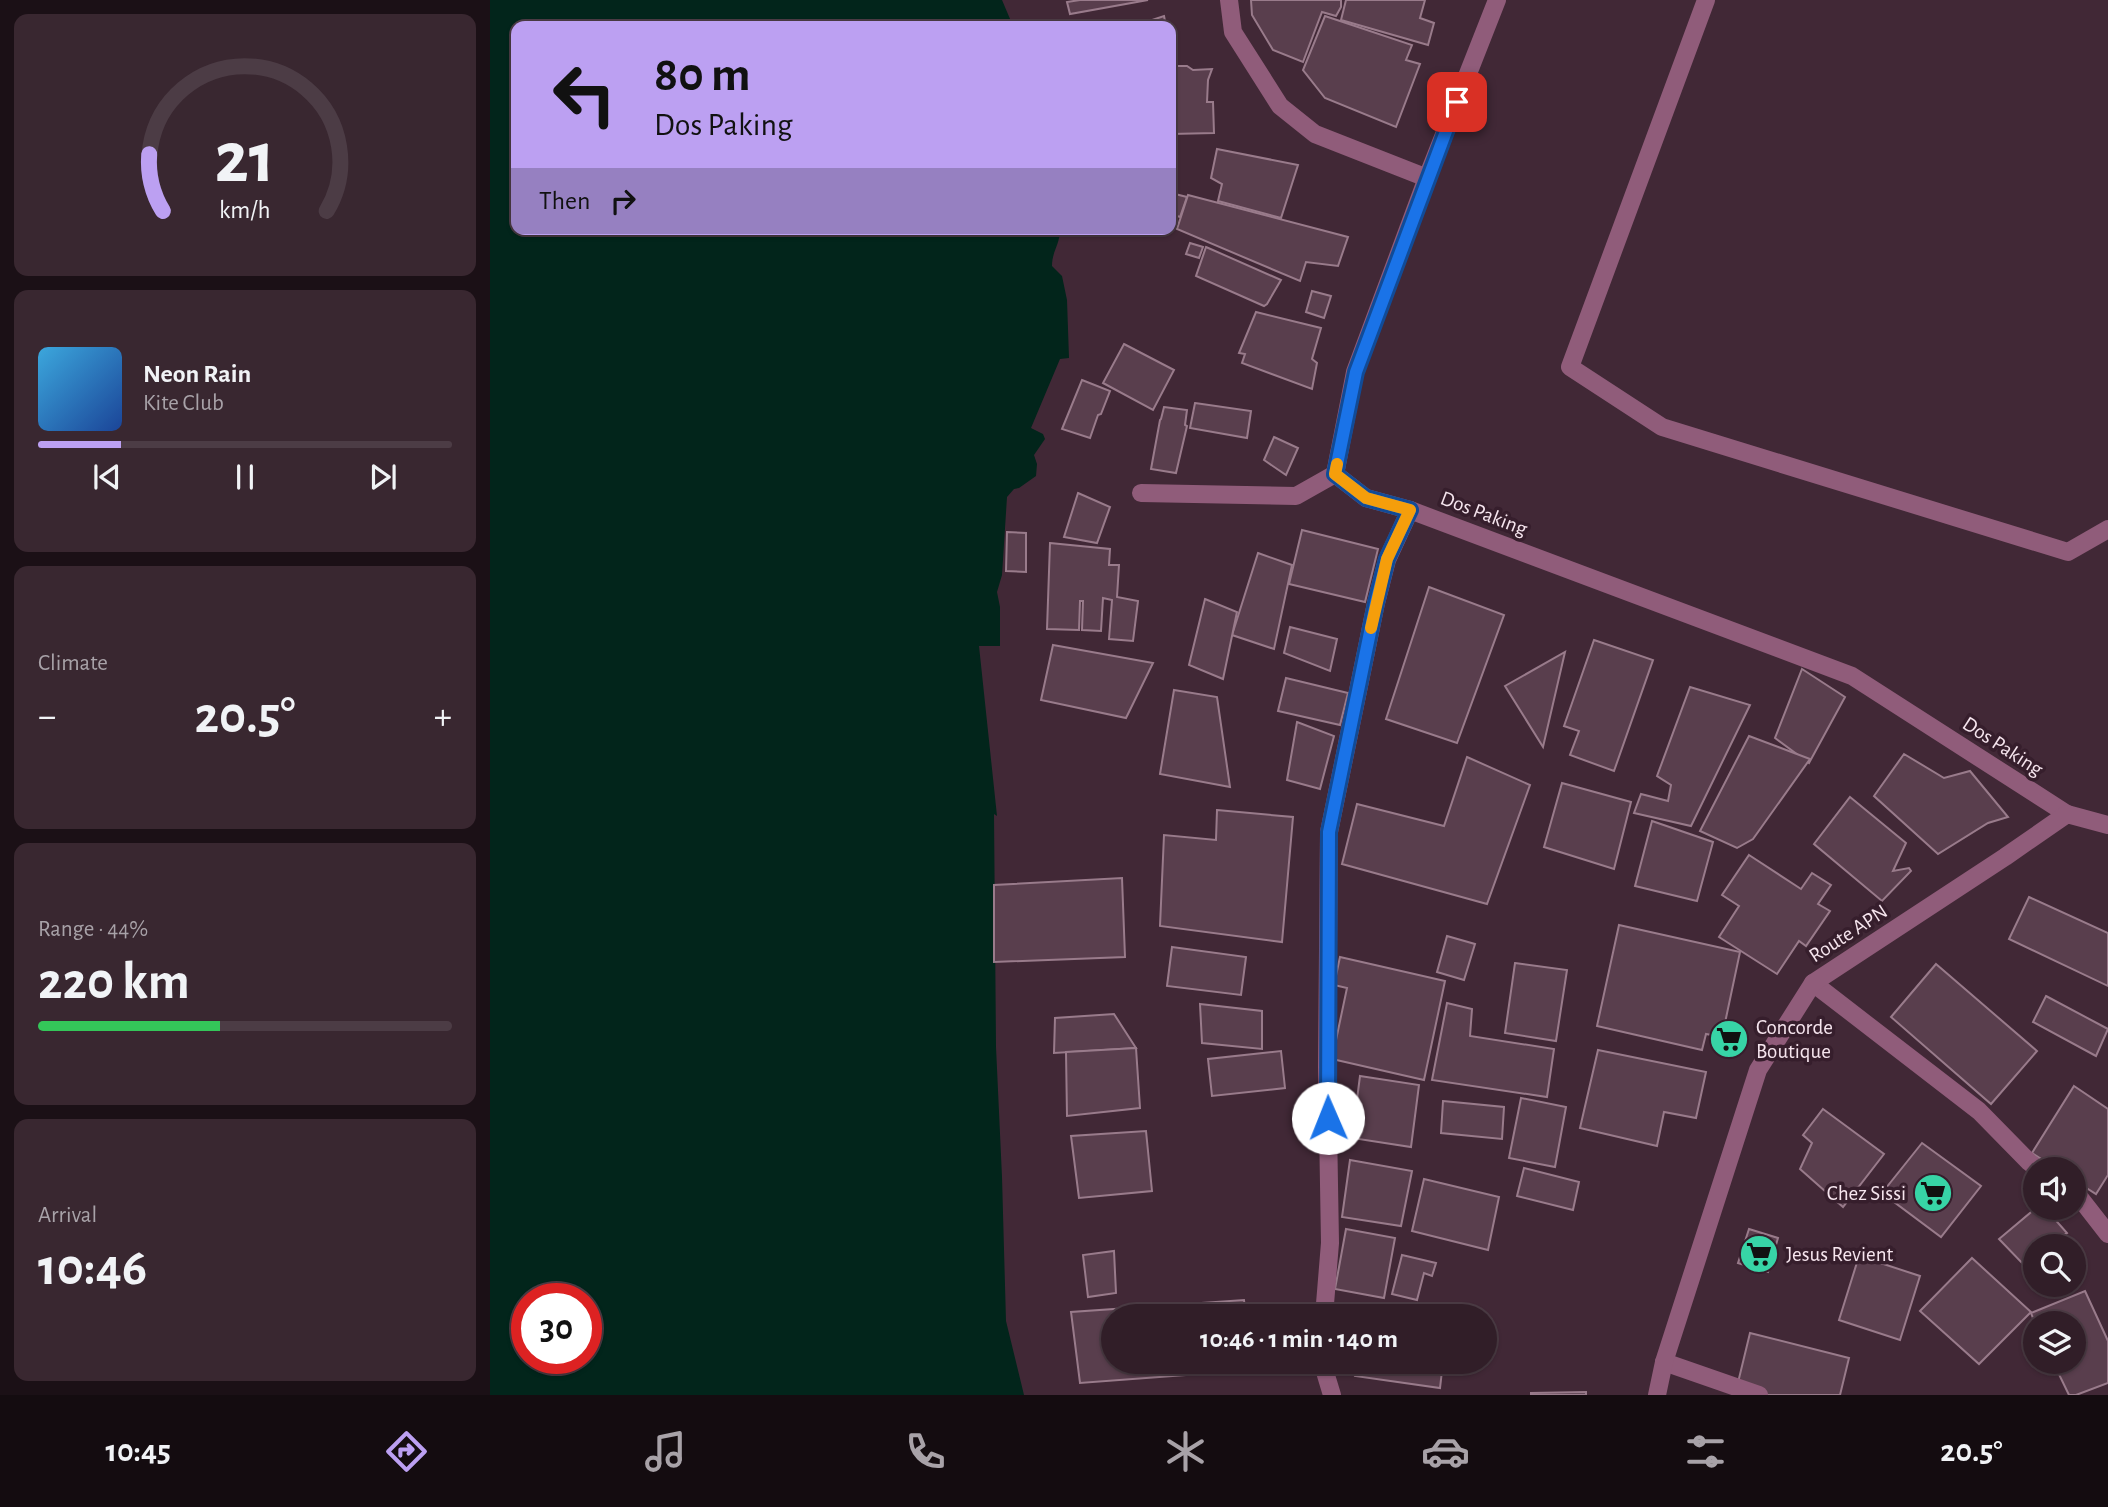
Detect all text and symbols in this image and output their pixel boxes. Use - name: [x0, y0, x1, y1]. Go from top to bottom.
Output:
- icon: left: [539, 49, 630, 140]
- text: 80 m: [654, 51, 751, 100]
- pin: [1427, 72, 1487, 132]
- icon: arrive: [1438, 83, 1476, 121]
- text: Dos Paking: [654, 109, 793, 141]
- text: 21: [215, 123, 275, 196]
- icon: right: [604, 182, 642, 220]
- text: Then: [539, 188, 590, 214]
- text: km/h: [219, 198, 271, 223]
- text: Neon Rain: [143, 361, 251, 387]
- text: Kite Club: [143, 392, 224, 415]
- icon: previous: [88, 458, 126, 496]
- icon: pause: [226, 458, 264, 496]
- icon: next: [364, 458, 402, 496]
- street label: Dos Paking: [1438, 487, 1531, 540]
- text: Climate: [38, 652, 108, 675]
- text: 20.5°: [194, 690, 296, 742]
- text: −: [38, 698, 56, 736]
- text: +: [434, 698, 452, 736]
- street label: Dos Paking: [1959, 713, 2047, 780]
- street label: Route APN: [1805, 900, 1891, 966]
- text: Range · 44%: [38, 918, 148, 941]
- text: 220 km: [38, 956, 190, 1008]
- place label: Concorde Boutique: [1756, 1017, 1833, 1062]
- supermarket icon: Concorde Boutique: [1708, 1018, 1750, 1060]
- position arrow: [1291, 1081, 1365, 1155]
- map controls: [2023, 1157, 2086, 1374]
- button: sound: [2023, 1157, 2086, 1220]
- supermarket icon: Chez Sissi: [1912, 1172, 1954, 1214]
- place label: Chez Sissi: [1827, 1183, 1906, 1204]
- text: Arrival: [38, 1204, 97, 1227]
- supermarket icon: Jesus Revient: [1738, 1233, 1780, 1275]
- button: search: [2023, 1234, 2086, 1297]
- text: 10:46: [38, 1242, 147, 1294]
- place label: Jesus Revient: [1786, 1244, 1894, 1265]
- speed limit sign: 30: [511, 1283, 602, 1374]
- button: layers: [2023, 1311, 2086, 1374]
- text: 10:46 · 1 min · 140 m: [1200, 1326, 1398, 1352]
- icon: directions: [382, 1427, 431, 1476]
- icon: music: [641, 1427, 690, 1476]
- icon: phone: [901, 1427, 950, 1476]
- icon: climate: [1161, 1427, 1210, 1476]
- icon: car: [1421, 1427, 1470, 1476]
- icon: filters: [1681, 1427, 1730, 1476]
- text: 10:45: [105, 1435, 171, 1467]
- text: 20.5°: [1940, 1435, 2003, 1467]

